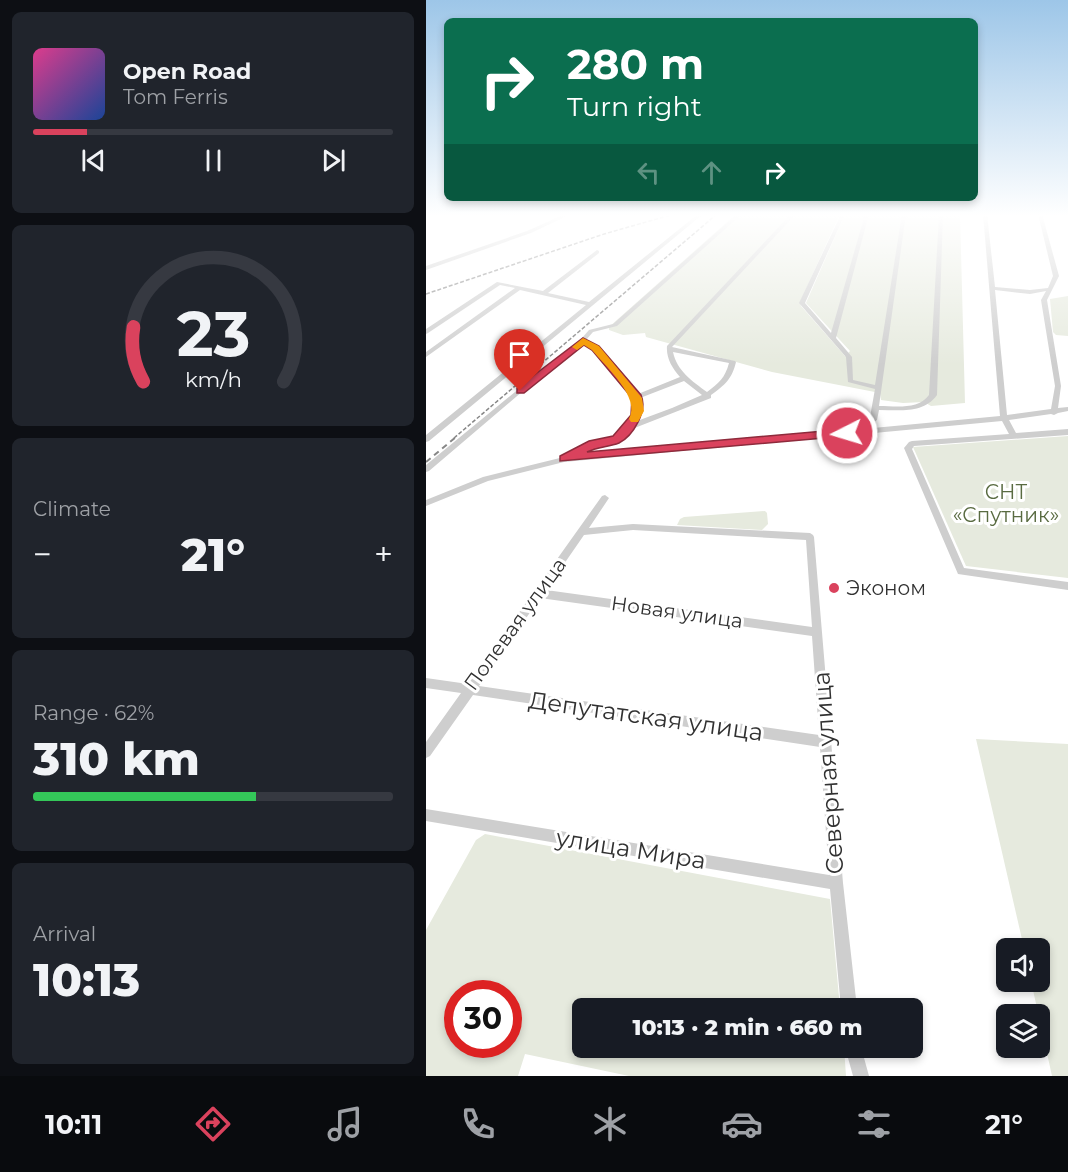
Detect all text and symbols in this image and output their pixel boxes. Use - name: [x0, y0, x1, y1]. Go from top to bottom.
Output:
- text: 280 m: [567, 38, 704, 90]
- icon: right: [468, 42, 546, 120]
- text: Open Road: [123, 58, 251, 85]
- text: Tom Ferris: [123, 85, 228, 109]
- text: Turn right: [567, 90, 702, 123]
- icon: previous: [77, 144, 110, 177]
- icon: pause: [197, 144, 230, 177]
- icon: next: [317, 144, 350, 177]
- icon: left: [632, 156, 665, 189]
- icon: ahead: [695, 156, 728, 189]
- icon: right: [758, 156, 791, 189]
- text: 23: [176, 296, 250, 372]
- pin: [494, 329, 545, 391]
- icon: arrive: [503, 338, 536, 371]
- text: km/h: [184, 367, 242, 393]
- position arrow: [815, 401, 879, 465]
- park label: СНТ «Спутник»: [953, 480, 1059, 527]
- text: Climate: [33, 497, 111, 521]
- text: 21°: [181, 527, 245, 582]
- text: −: [33, 534, 52, 574]
- text: +: [374, 534, 393, 574]
- street label: Полевая улица: [459, 553, 571, 695]
- place label: Эконом: [846, 576, 926, 600]
- marker: Эконом: [827, 581, 841, 595]
- street label: Новая улица: [610, 591, 744, 633]
- street label: Северная улица: [806, 671, 850, 875]
- street label: Депутатская улица: [527, 685, 765, 747]
- text: Range · 62%: [33, 701, 154, 725]
- text: 310 km: [33, 731, 200, 786]
- street label: улица Мира: [553, 823, 708, 875]
- text: Arrival: [33, 922, 96, 946]
- map controls: [996, 938, 1050, 1058]
- button: sound: [996, 938, 1050, 992]
- text: 10:13: [33, 952, 140, 1007]
- speed limit sign: 30: [444, 980, 522, 1058]
- button: layers: [996, 1004, 1050, 1058]
- text: 10:13 · 2 min · 660 m: [633, 1014, 863, 1041]
- icon: directions: [192, 1103, 234, 1145]
- icon: music: [324, 1103, 366, 1145]
- icon: phone: [457, 1103, 499, 1145]
- icon: climate: [589, 1103, 631, 1145]
- icon: car: [721, 1103, 763, 1145]
- icon: filters: [853, 1103, 895, 1145]
- text: 10:11: [45, 1108, 102, 1141]
- text: 21°: [985, 1108, 1023, 1141]

